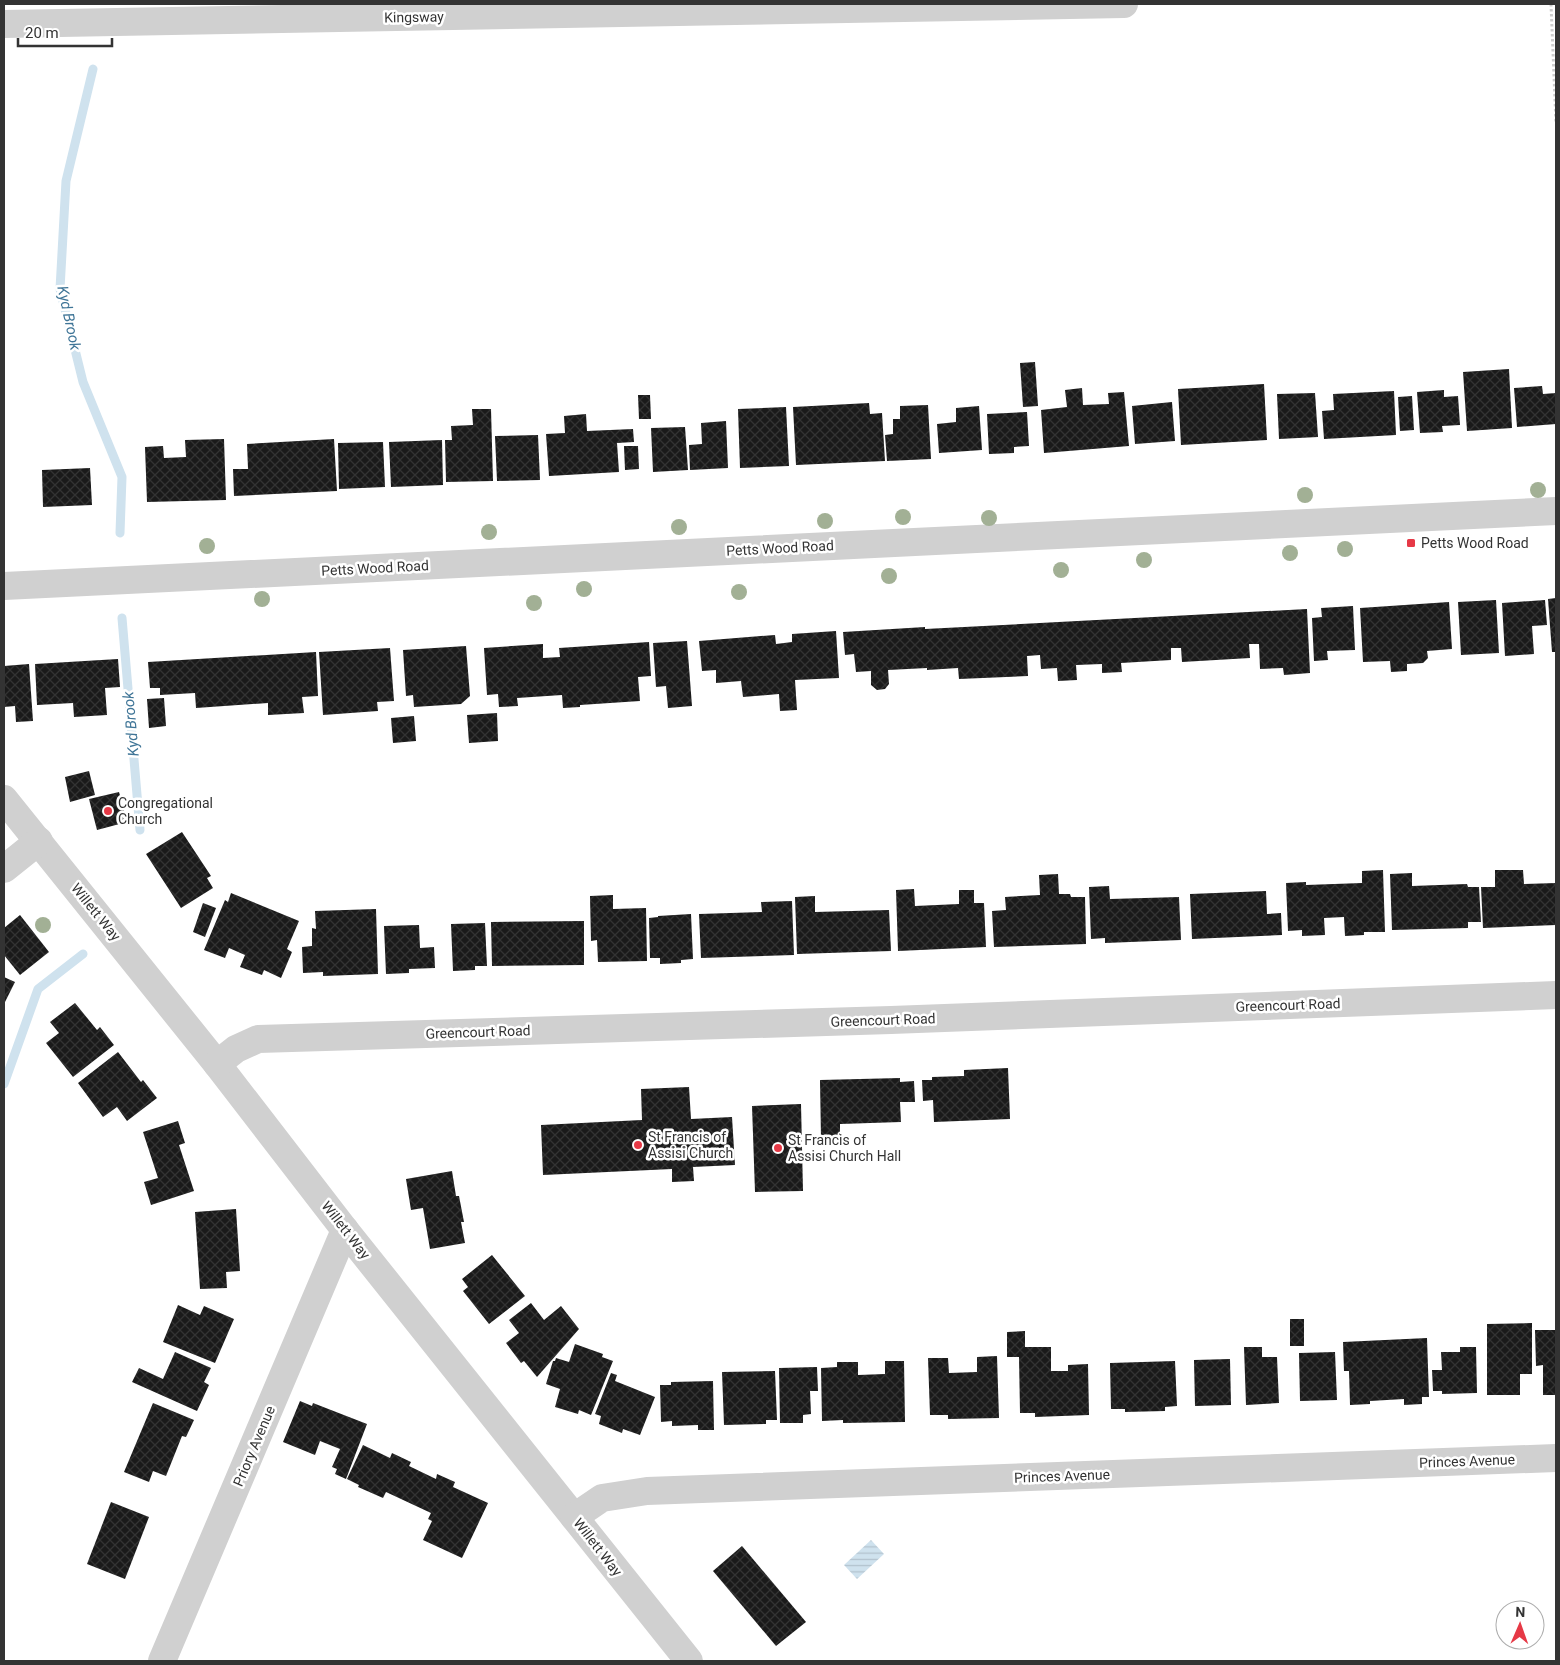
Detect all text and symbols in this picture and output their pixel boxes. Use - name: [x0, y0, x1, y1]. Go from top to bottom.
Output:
- street label: Kingsway: [384, 8, 444, 26]
- scale bar: [18, 15, 111, 47]
- text: 20 m: [25, 24, 59, 42]
- water label: Kyd Brook: [53, 284, 85, 352]
- place label: Petts Wood Road: [1421, 535, 1529, 551]
- street label: Petts Wood Road: [726, 537, 834, 559]
- marker: Petts Wood Road: [1405, 537, 1417, 549]
- street label: Petts Wood Road: [321, 557, 429, 579]
- water label: Kyd Brook: [119, 690, 143, 757]
- place label: Congregational Church: [118, 795, 213, 827]
- marker: Congregational Church: [102, 805, 114, 817]
- street label: Willett Way: [68, 880, 124, 944]
- street label: Greencourt Road: [1235, 995, 1341, 1015]
- street label: Greencourt Road: [830, 1010, 936, 1030]
- street label: Greencourt Road: [425, 1022, 531, 1042]
- place label: St Francis of Assisi Church: [648, 1129, 733, 1161]
- place label: St Francis of Assisi Church Hall: [788, 1132, 901, 1164]
- marker: St Francis of Assisi Church: [632, 1139, 644, 1151]
- marker: St Francis of Assisi Church Hall: [772, 1142, 784, 1154]
- street label: Willett Way: [318, 1198, 374, 1262]
- street label: Priory Avenue: [230, 1403, 278, 1489]
- street label: Princes Avenue: [1419, 1451, 1515, 1471]
- street label: Princes Avenue: [1014, 1466, 1110, 1486]
- street label: Willett Way: [570, 1515, 626, 1579]
- north arrow: [1495, 1600, 1545, 1650]
- text: N: [1515, 1604, 1526, 1620]

